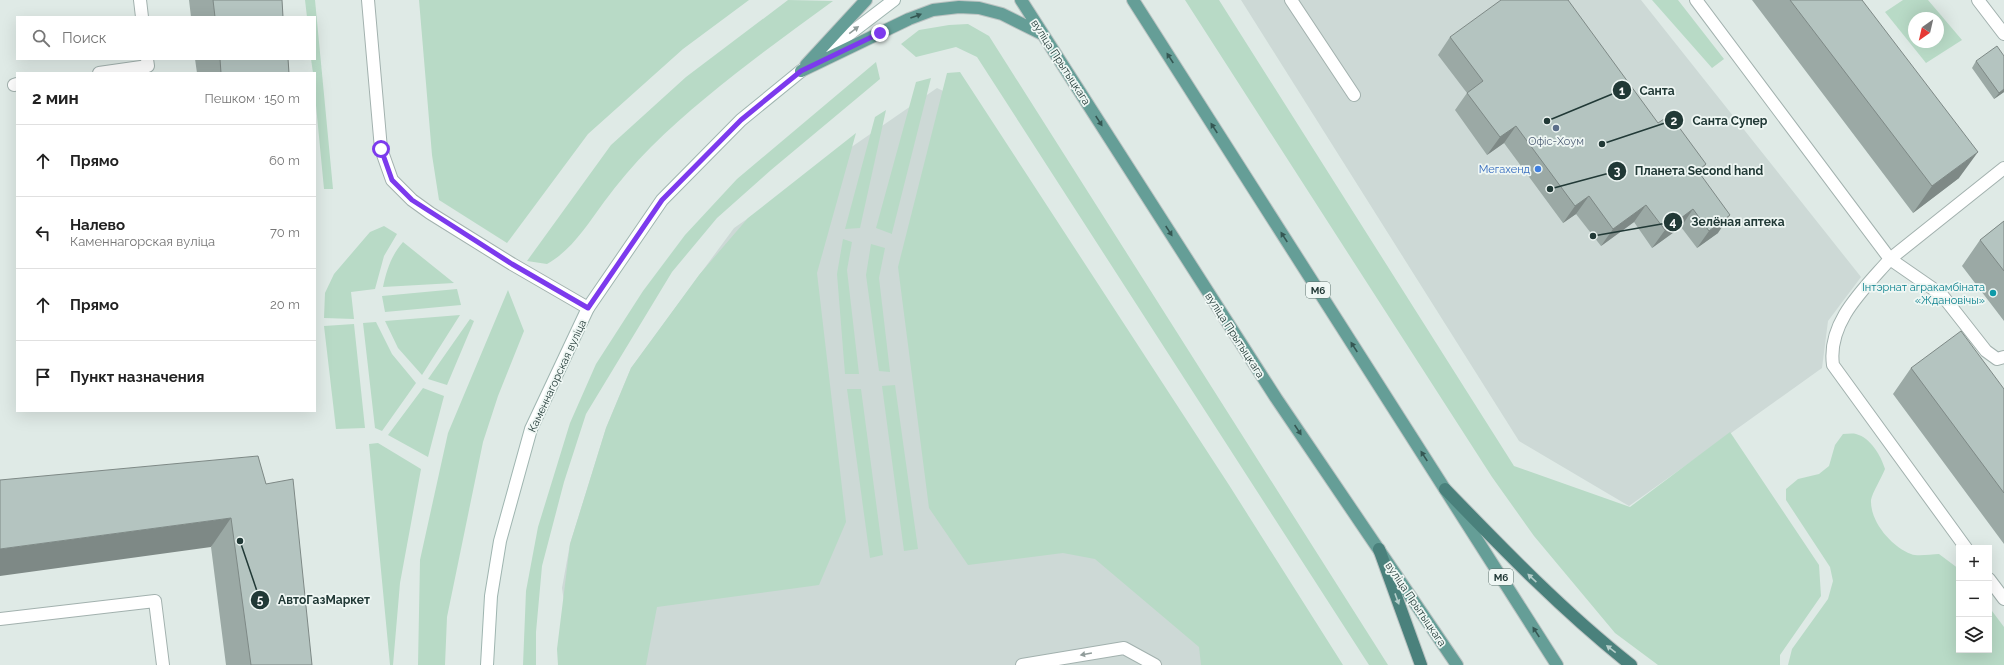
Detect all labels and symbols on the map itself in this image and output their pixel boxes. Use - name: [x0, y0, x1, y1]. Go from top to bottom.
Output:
- north arrow: [1908, 12, 1944, 48]
- one-way arrow: [910, 13, 922, 19]
- street label: вуліца Прытыцкага: [1028, 17, 1093, 107]
- route end: [871, 24, 889, 42]
- one-way arrow: [849, 26, 860, 35]
- one-way arrow: [1166, 53, 1174, 63]
- callout: Санта: [1612, 78, 1683, 102]
- text: 1: [1619, 84, 1625, 98]
- text: Санта: [1639, 84, 1675, 98]
- callout: Санта Супер: [1664, 108, 1775, 132]
- text: 2: [1671, 114, 1678, 128]
- text: Санта Супер: [1693, 114, 1768, 128]
- one-way arrow: [1095, 115, 1102, 127]
- one-way arrow: [1211, 122, 1218, 134]
- marker: Офіс-Хоум: [1551, 123, 1561, 133]
- place label: Офіс-Хоум: [1528, 135, 1584, 148]
- route start: [372, 140, 390, 158]
- callout: Планета Second hand: [1607, 159, 1771, 183]
- place label: Мегахенд: [1479, 163, 1531, 176]
- marker: Мегахенд: [1533, 164, 1543, 174]
- text: 3: [1614, 164, 1621, 178]
- text: Планета Second hand: [1635, 164, 1763, 178]
- callout: Зелёная аптека: [1663, 210, 1792, 234]
- text: 4: [1670, 215, 1677, 229]
- text: Зелёная аптека: [1691, 215, 1785, 229]
- one-way arrow: [1165, 225, 1172, 236]
- one-way arrow: [1281, 231, 1288, 243]
- place label: Інтэрнат агракамбіната «Ждановічы»: [1862, 281, 1985, 307]
- road number: М6: [1306, 282, 1330, 298]
- marker: Інтэрнат агракамбіната «Ждановічы»: [1988, 288, 1998, 298]
- street label: вуліца Прытыцкага: [1202, 290, 1267, 380]
- street label: Каменнагорская вуліца: [526, 318, 589, 435]
- one-way arrow: [1350, 342, 1358, 352]
- one-way arrow: [1294, 425, 1302, 435]
- one-way arrow: [1420, 451, 1428, 462]
- street label: вуліца Прытыцкага: [1383, 560, 1449, 649]
- road number: М6: [1489, 569, 1513, 585]
- one-way arrow: [1527, 573, 1537, 583]
- callout: АвтоГазМаркет: [250, 588, 378, 612]
- text: 5: [257, 593, 264, 607]
- text: АвтоГазМаркет: [278, 593, 370, 607]
- one-way arrow: [1394, 593, 1400, 605]
- one-way arrow: [1533, 626, 1540, 638]
- one-way arrow: [1606, 645, 1617, 653]
- one-way arrow: [1080, 651, 1092, 657]

